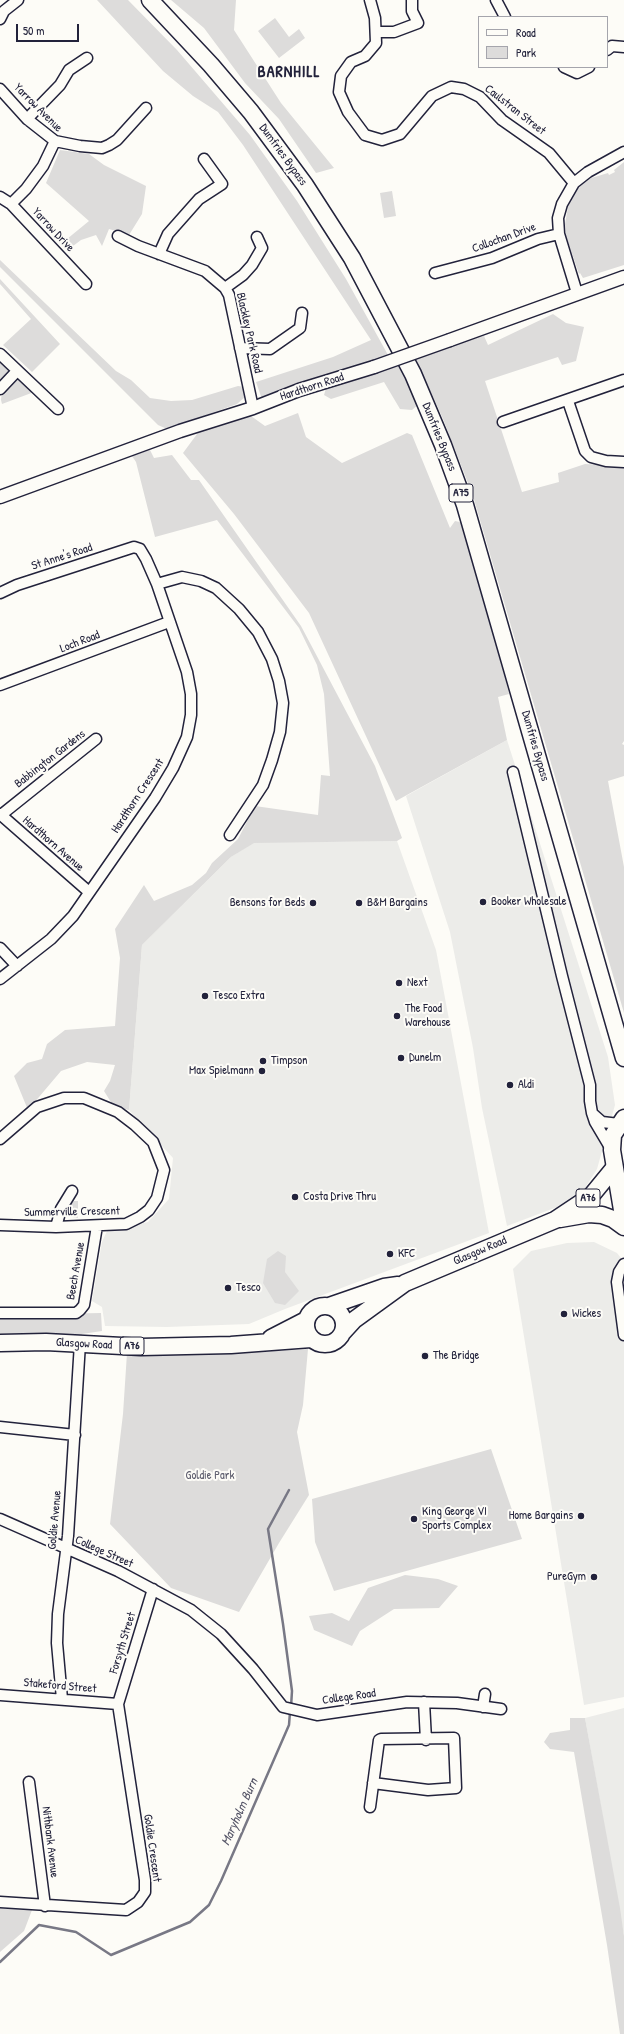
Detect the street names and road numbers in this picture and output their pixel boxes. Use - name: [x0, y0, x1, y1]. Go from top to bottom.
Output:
- street label: Yarrow Avenue: [11, 81, 65, 135]
- street label: Caulstran Street: [482, 82, 548, 138]
- street label: Dumfries Bypass: [256, 121, 310, 189]
- street label: Yarrow Drive: [29, 205, 77, 255]
- street label: Collochan Drive: [470, 220, 538, 256]
- street label: Blackley Park Road: [233, 291, 265, 375]
- street label: Hardthorn Road: [278, 370, 346, 404]
- street label: Dumfries Bypass: [419, 401, 459, 473]
- road number: A75: [449, 484, 473, 502]
- street label: St Anne's Road: [30, 540, 94, 574]
- street label: Loch Road: [58, 628, 102, 656]
- street label: Dumfries Bypass: [518, 709, 552, 783]
- street label: Babbington Gardens: [12, 727, 88, 791]
- street label: Hardthorn Crescent: [109, 756, 167, 836]
- street label: Hardthorn Avenue: [19, 813, 87, 875]
- road number: A76: [576, 1189, 600, 1207]
- street label: Summerville Crescent: [24, 1204, 120, 1220]
- street label: Glasgow Road: [451, 1233, 509, 1269]
- street label: Beech Avenue: [64, 1241, 88, 1301]
- street label: Glasgow Road: [55, 1335, 113, 1353]
- road number: A76: [120, 1337, 144, 1355]
- street label: Goldie Avenue: [45, 1490, 65, 1550]
- street label: College Street: [73, 1533, 135, 1571]
- street label: Forsyth Street: [107, 1611, 139, 1675]
- street label: Stakeford Street: [23, 1676, 97, 1696]
- street label: College Road: [321, 1686, 377, 1708]
- street label: Nithbank Avenue: [38, 1806, 62, 1878]
- street label: Goldie Crescent: [140, 1813, 164, 1883]

